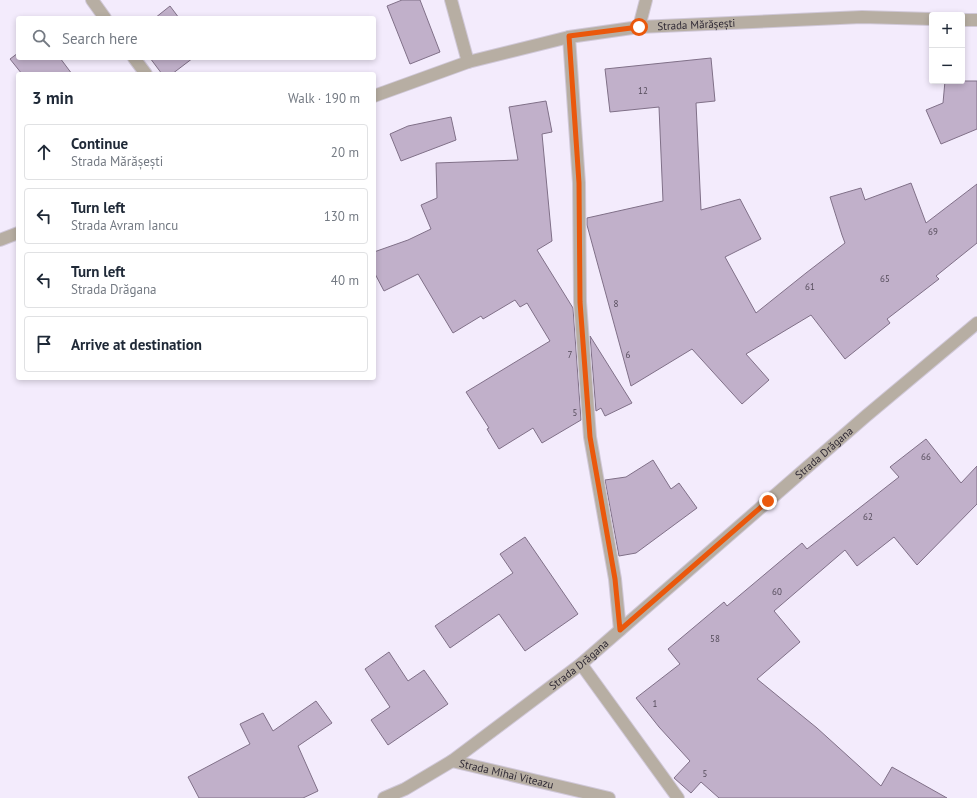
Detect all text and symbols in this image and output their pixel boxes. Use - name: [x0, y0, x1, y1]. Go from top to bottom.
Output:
- map controls: [929, 12, 965, 84]
- button: +: [929, 12, 965, 48]
- search box: [16, 16, 376, 60]
- street label: Strada Mărășești: [657, 16, 736, 33]
- route start: [630, 18, 648, 36]
- icon: search: [30, 27, 52, 49]
- text: Search here: [62, 29, 138, 48]
- button: −: [929, 48, 965, 84]
- house number: 12: [638, 85, 648, 96]
- text: 3 min: [32, 87, 73, 109]
- text: Walk · 190 m: [288, 90, 360, 107]
- text: Continue: [71, 134, 128, 153]
- icon: ahead: [33, 141, 55, 163]
- text: 20 m: [331, 144, 359, 161]
- text: Strada Mărășești: [71, 153, 163, 170]
- text: Turn left: [71, 198, 125, 217]
- icon: left: [33, 205, 55, 227]
- text: 130 m: [324, 208, 359, 225]
- text: Strada Avram Iancu: [71, 217, 178, 234]
- house number: 69: [928, 226, 938, 237]
- text: Turn left: [71, 262, 125, 281]
- icon: left: [33, 269, 55, 291]
- text: 40 m: [331, 272, 359, 289]
- house number: 65: [880, 273, 890, 284]
- text: Strada Drăgana: [71, 281, 156, 298]
- house number: 61: [805, 281, 815, 292]
- house number: 8: [614, 298, 619, 309]
- icon: arrive: [33, 333, 55, 355]
- text: Arrive at destination: [71, 335, 202, 354]
- house number: 7: [568, 349, 573, 360]
- house number: 6: [626, 349, 631, 360]
- house number: 5: [573, 407, 578, 418]
- street label: Strada Drăgana: [792, 424, 856, 482]
- house number: 66: [921, 451, 931, 462]
- route end: [759, 492, 777, 510]
- house number: 62: [863, 511, 873, 522]
- house number: 60: [772, 586, 782, 597]
- house number: 58: [710, 633, 720, 644]
- street label: Strada Drăgana: [546, 636, 611, 693]
- house number: 1: [653, 698, 658, 709]
- street label: Strada Mihai Viteazu: [458, 756, 555, 792]
- house number: 5: [703, 768, 708, 779]

